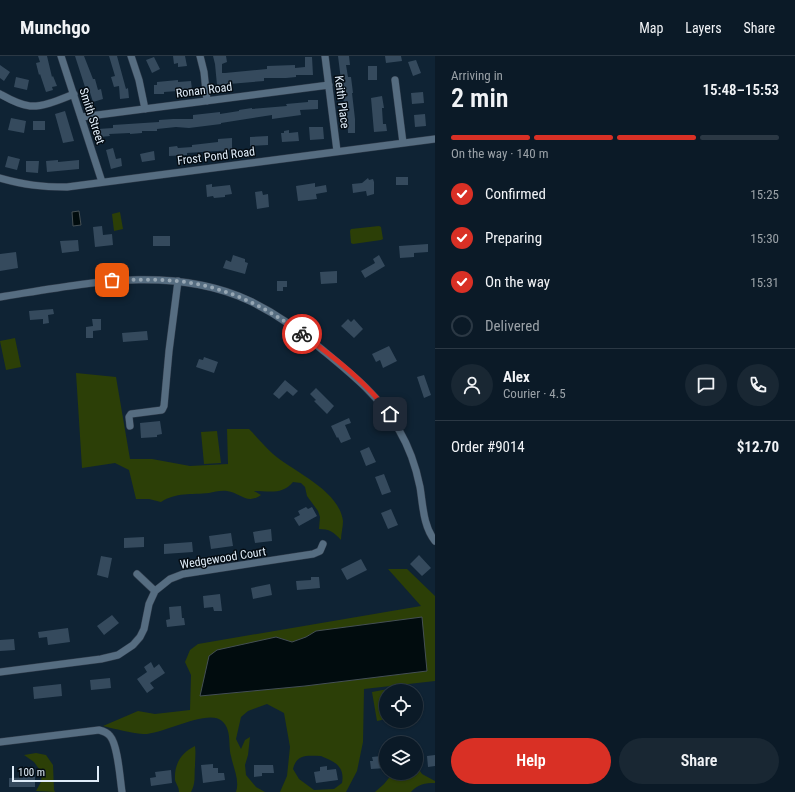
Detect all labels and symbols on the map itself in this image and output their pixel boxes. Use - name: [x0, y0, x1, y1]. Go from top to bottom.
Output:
- street label: Keith Place: [332, 75, 352, 130]
- street label: Ronan Road: [175, 80, 233, 100]
- street label: Smith Street: [76, 86, 108, 146]
- street label: Frost Pond Road: [176, 144, 256, 168]
- pin: [95, 263, 129, 297]
- courier: [282, 314, 322, 354]
- pin: [373, 397, 407, 431]
- street label: Wedgewood Court: [179, 544, 267, 572]
- scale bar: [12, 764, 99, 783]

